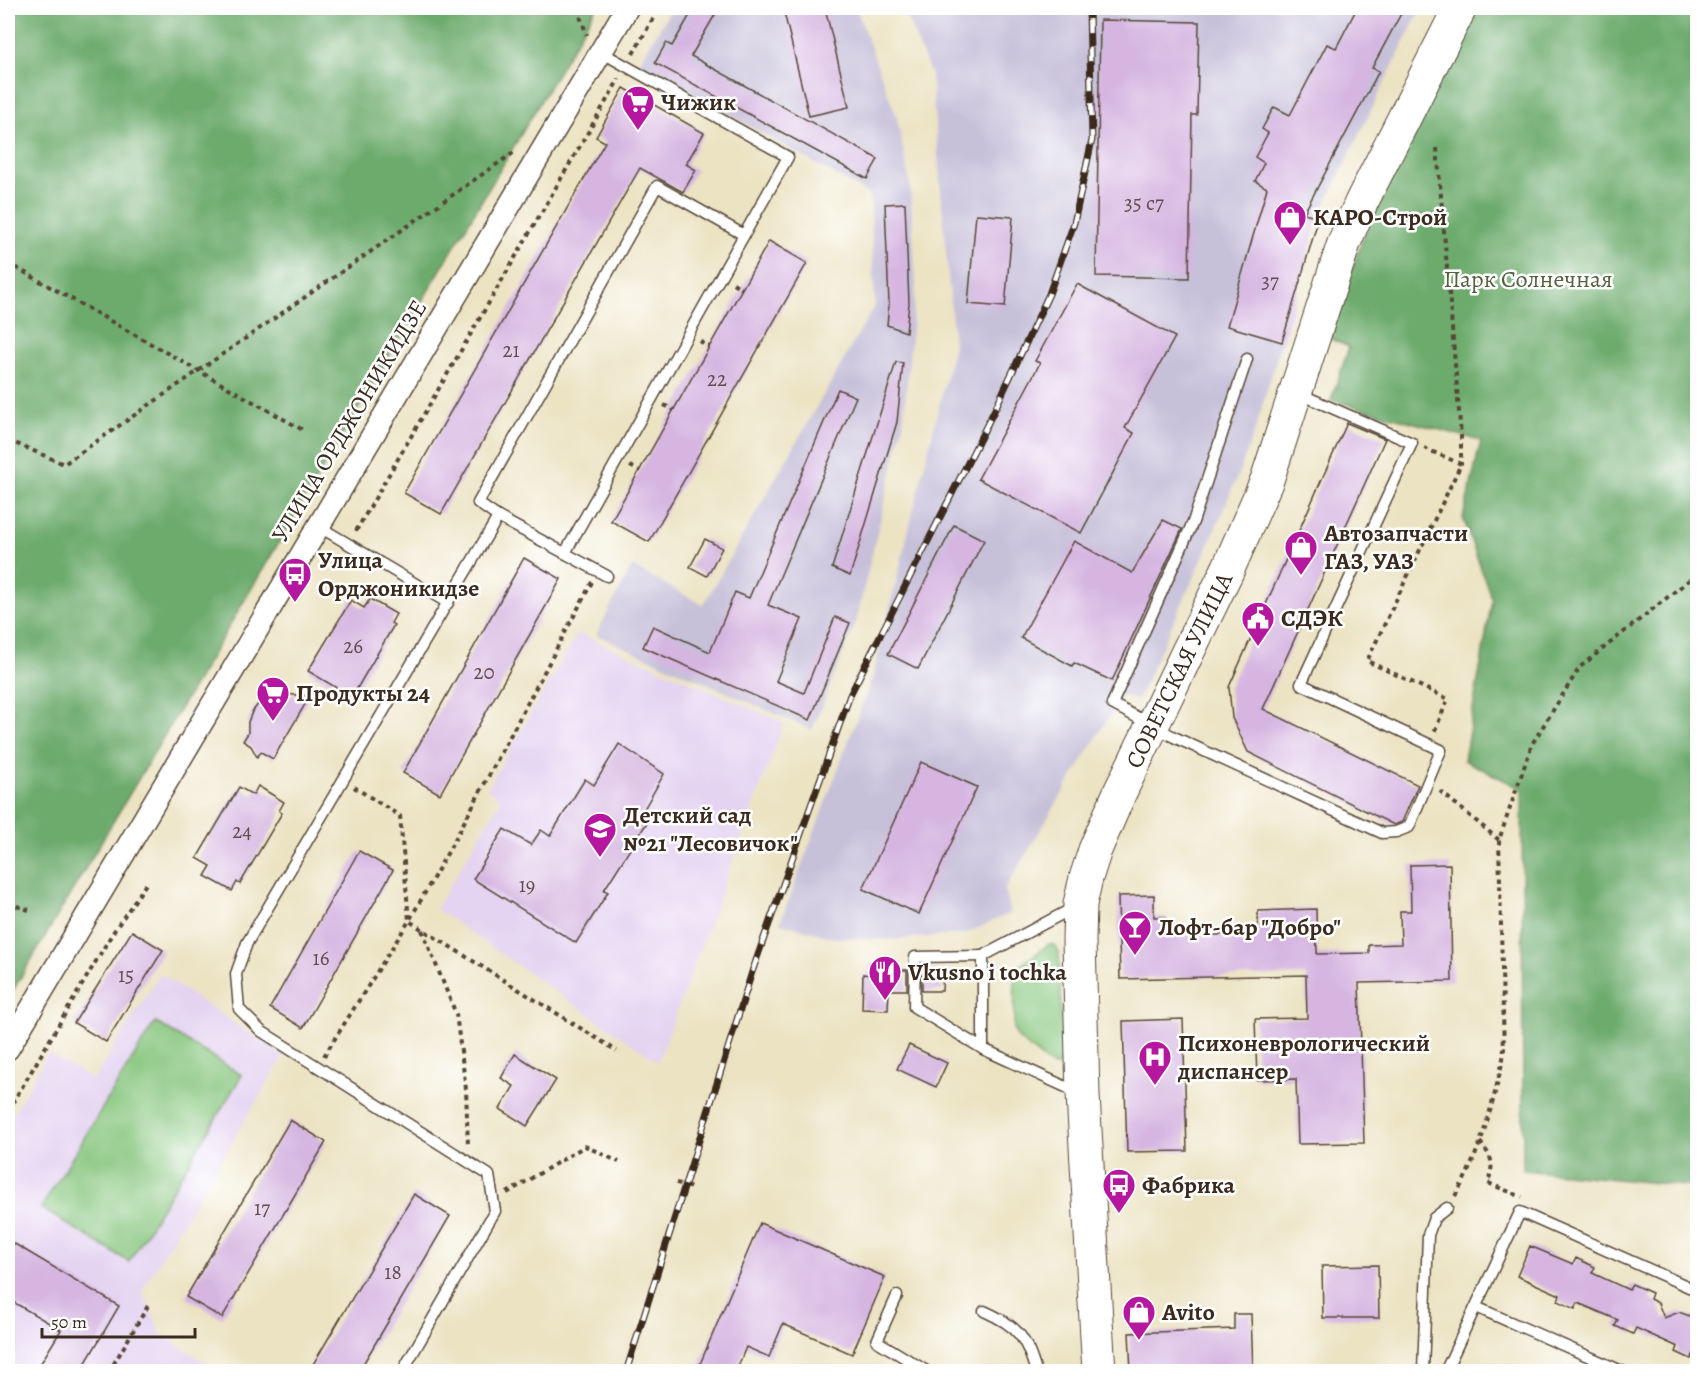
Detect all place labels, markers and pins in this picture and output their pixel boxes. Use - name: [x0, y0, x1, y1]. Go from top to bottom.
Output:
- supermarket icon: Чижик: [620, 84, 656, 131]
- place label: Чижик: [661, 86, 736, 118]
- shop icon: КАРО-Строй: [1272, 199, 1308, 246]
- place label: КАРО-Строй: [1313, 201, 1447, 233]
- place label: Автозапчасти ГАЗ, УАЗ: [1323, 517, 1468, 577]
- shop icon: Автозапчасти ГАЗ, УАЗ: [1283, 529, 1319, 576]
- place label: Улица Орджоникидзе: [318, 544, 479, 604]
- bus stop icon: Улица Орджоникидзе: [277, 556, 313, 603]
- public building icon: СДЭК: [1240, 600, 1276, 647]
- place label: СДЭК: [1281, 602, 1343, 634]
- supermarket icon: Продукты 24: [255, 675, 291, 722]
- place label: Продукты 24: [296, 677, 430, 709]
- place label: Детский сад №21 "Лесовичок": [623, 799, 798, 859]
- school or university icon: Детский сад №21 "Лесовичок": [582, 811, 618, 858]
- bar icon: Лофт-бар "Добро": [1117, 909, 1153, 956]
- place label: Лофт-бар "Добро": [1158, 911, 1341, 943]
- restaurant icon: Vkusno i tochka: [867, 954, 903, 1001]
- place label: Vkusno i tochka: [907, 956, 1067, 988]
- place label: Психоневрологический диспансер: [1177, 1027, 1430, 1087]
- hospital icon: Психоневрологический диспансер: [1137, 1039, 1173, 1086]
- bus stop icon: Фабрика: [1101, 1167, 1137, 1214]
- place label: Фабрика: [1142, 1169, 1236, 1201]
- shop icon: Avito: [1121, 1294, 1157, 1341]
- place label: Avito: [1161, 1296, 1215, 1328]

